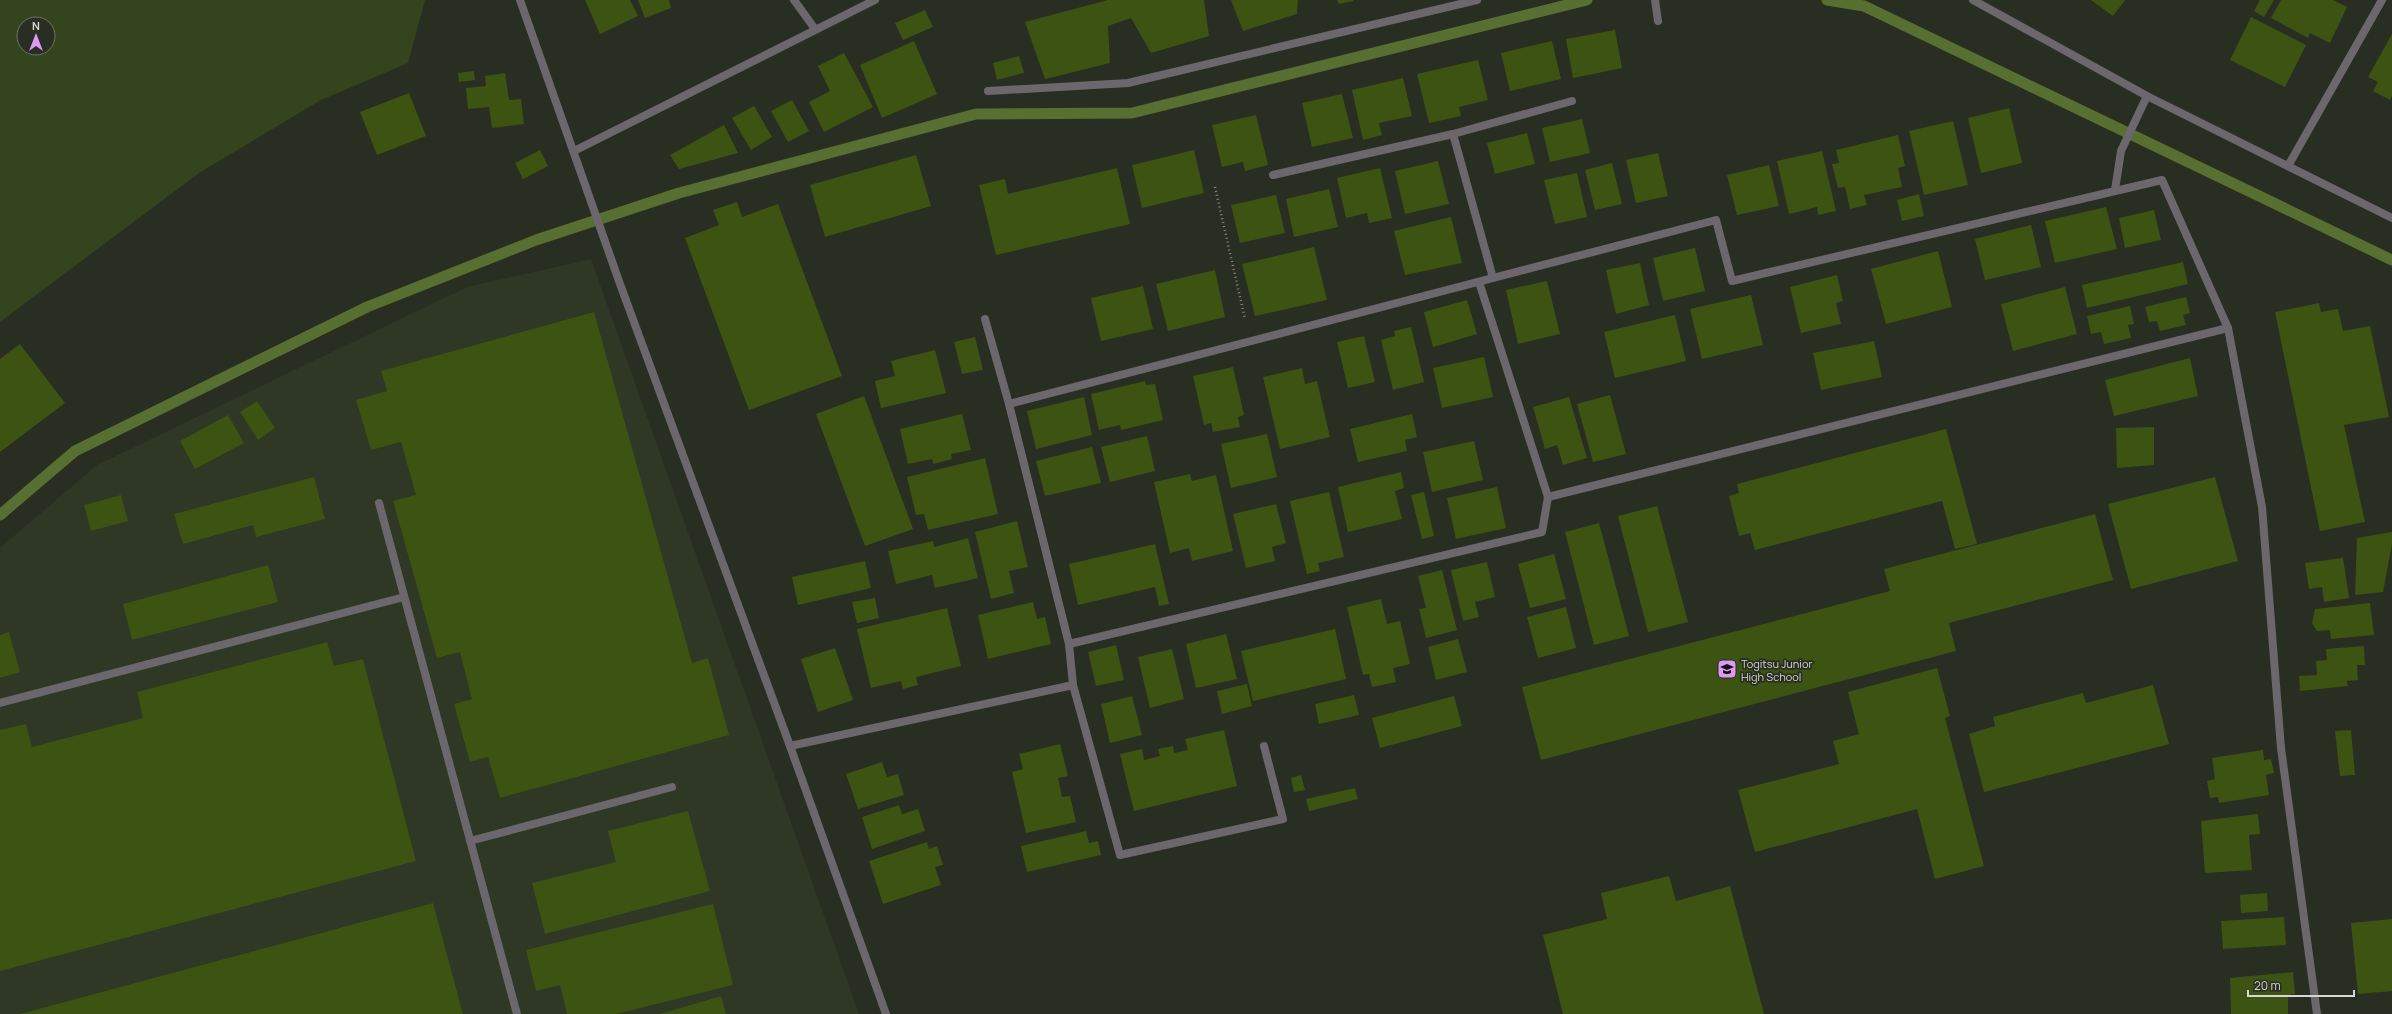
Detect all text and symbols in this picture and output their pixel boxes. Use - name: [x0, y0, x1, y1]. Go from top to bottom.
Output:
- north arrow: [16, 16, 56, 56]
- text: N: [32, 18, 40, 33]
- place label: Togitsu Junior High School: [1741, 656, 1812, 684]
- school or university icon: Togitsu Junior High School: [1716, 658, 1738, 680]
- scale bar: [2248, 972, 2354, 998]
- text: 20 m: [2254, 977, 2281, 994]

